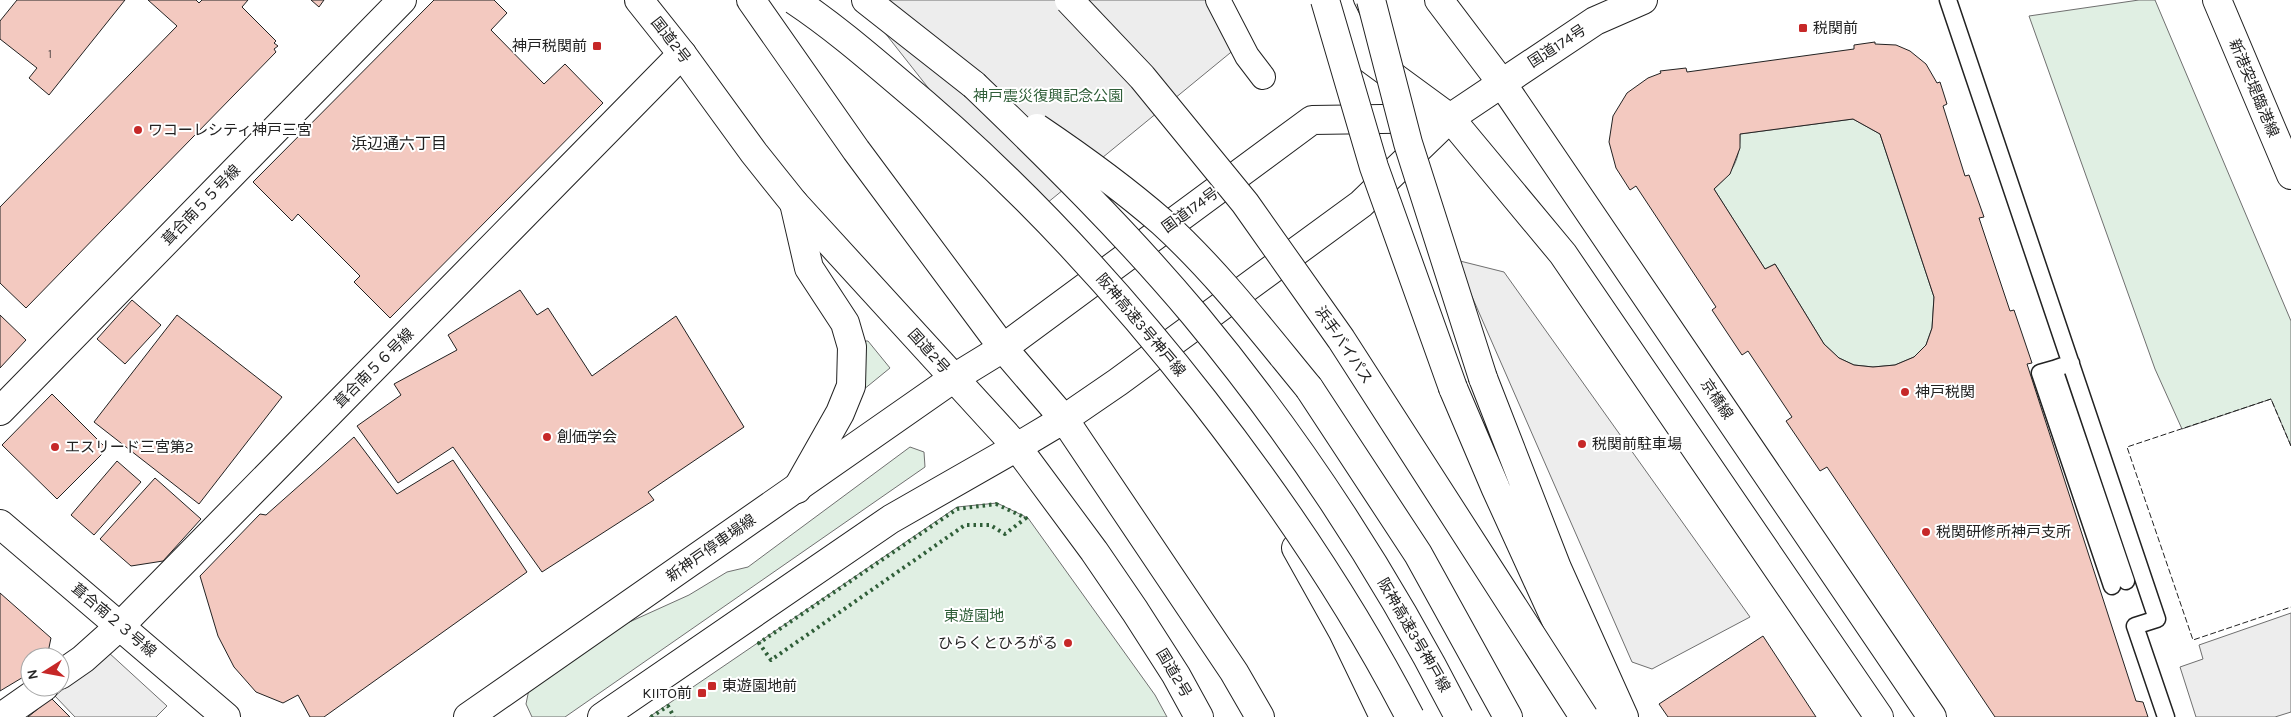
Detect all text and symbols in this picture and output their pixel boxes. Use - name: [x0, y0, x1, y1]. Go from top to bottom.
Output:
- street label: 国道2号: [647, 13, 695, 67]
- place label: 税関前: [1813, 19, 1858, 37]
- street label: 国道174号: [1525, 21, 1589, 71]
- marker: 税関前: [1797, 22, 1809, 34]
- street label: 新港突堤臨港線: [2225, 36, 2283, 140]
- place label: 神戸税関前: [512, 37, 587, 55]
- marker: 神戸税関前: [591, 40, 603, 52]
- house number: 1: [48, 47, 52, 61]
- park label: 神戸震災復興記念公園: [973, 87, 1123, 105]
- place label: ワコーレシティ神戸三宮: [148, 121, 312, 139]
- marker: ワコーレシティ神戸三宮: [132, 124, 144, 136]
- district label: 浜辺通六丁目: [351, 134, 447, 153]
- street label: 葺合南５５号線: [158, 161, 244, 249]
- street label: 国道174号: [1158, 184, 1222, 236]
- street label: 阪神高速3号神戸線: [1093, 270, 1189, 380]
- street label: 浜手バイパス: [1311, 303, 1377, 387]
- street label: 葺合南５６号線: [331, 325, 417, 411]
- street label: 国道2号: [904, 325, 954, 377]
- street label: 京橋線: [1697, 375, 1737, 423]
- place label: 神戸税関: [1915, 383, 1975, 401]
- marker: 神戸税関: [1899, 386, 1911, 398]
- place label: 創価学会: [557, 428, 617, 446]
- marker: 創価学会: [541, 431, 553, 443]
- place label: 税関前駐車場: [1592, 435, 1682, 453]
- place label: エスリード三宮第2: [65, 438, 194, 456]
- marker: 税関前駐車場: [1576, 438, 1588, 450]
- marker: エスリード三宮第2: [49, 441, 61, 453]
- street label: 新神戸停車場線: [663, 511, 759, 585]
- place label: 税関研修所神戸支所: [1936, 523, 2071, 541]
- marker: 税関研修所神戸支所: [1920, 526, 1932, 538]
- street label: 阪神高速3号神戸線: [1374, 575, 1454, 695]
- street label: 葺合南２３号線: [68, 579, 160, 661]
- park label: 東遊園地: [944, 607, 1004, 625]
- place label: ひらくとひろがる: [938, 634, 1058, 652]
- marker: ひらくとひろがる: [1062, 637, 1074, 649]
- street label: 国道2号: [1152, 645, 1196, 701]
- north arrow: [20, 647, 70, 697]
- text: N: [23, 668, 42, 681]
- place label: 東遊園地前: [722, 677, 797, 695]
- marker: 東遊園地前: [706, 680, 718, 692]
- place label: KIITO前: [642, 684, 692, 702]
- marker: KIITO前: [696, 687, 708, 699]

